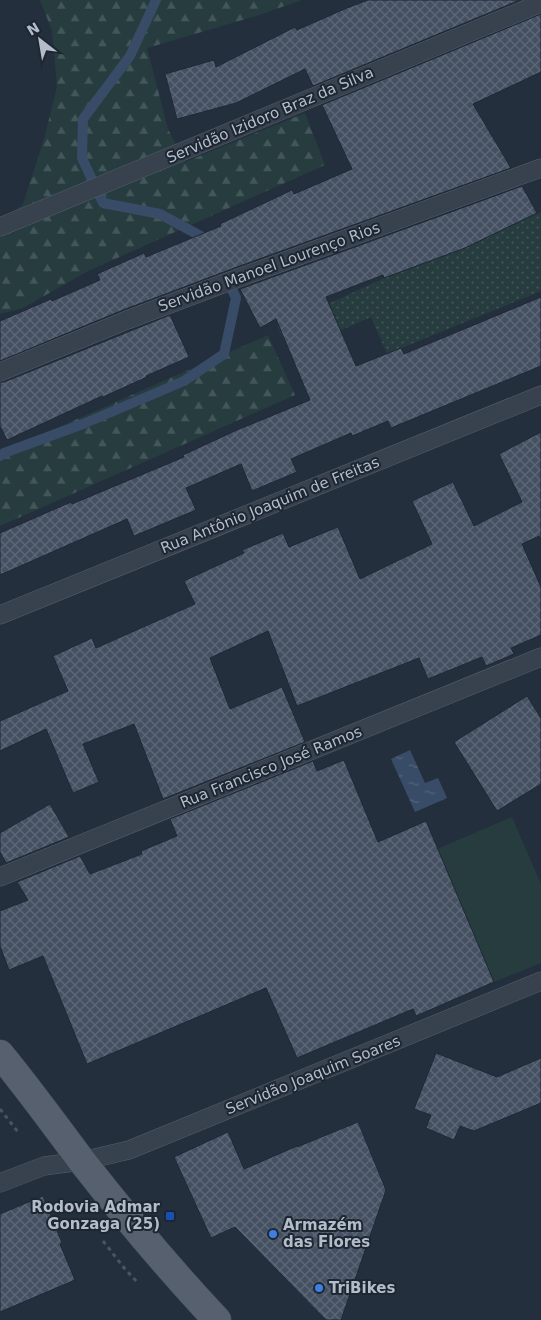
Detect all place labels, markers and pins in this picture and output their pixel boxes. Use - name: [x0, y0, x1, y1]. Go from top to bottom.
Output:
- place label: Rodovia Admar Gonzaga (25): [31, 1198, 161, 1233]
- marker: Rodovia Admar Gonzaga (25): [164, 1210, 176, 1222]
- place label: Armazém das Flores: [283, 1216, 370, 1251]
- marker: Armazém das Flores: [267, 1228, 279, 1240]
- place label: TriBikes: [329, 1279, 395, 1297]
- marker: TriBikes: [313, 1282, 325, 1294]

